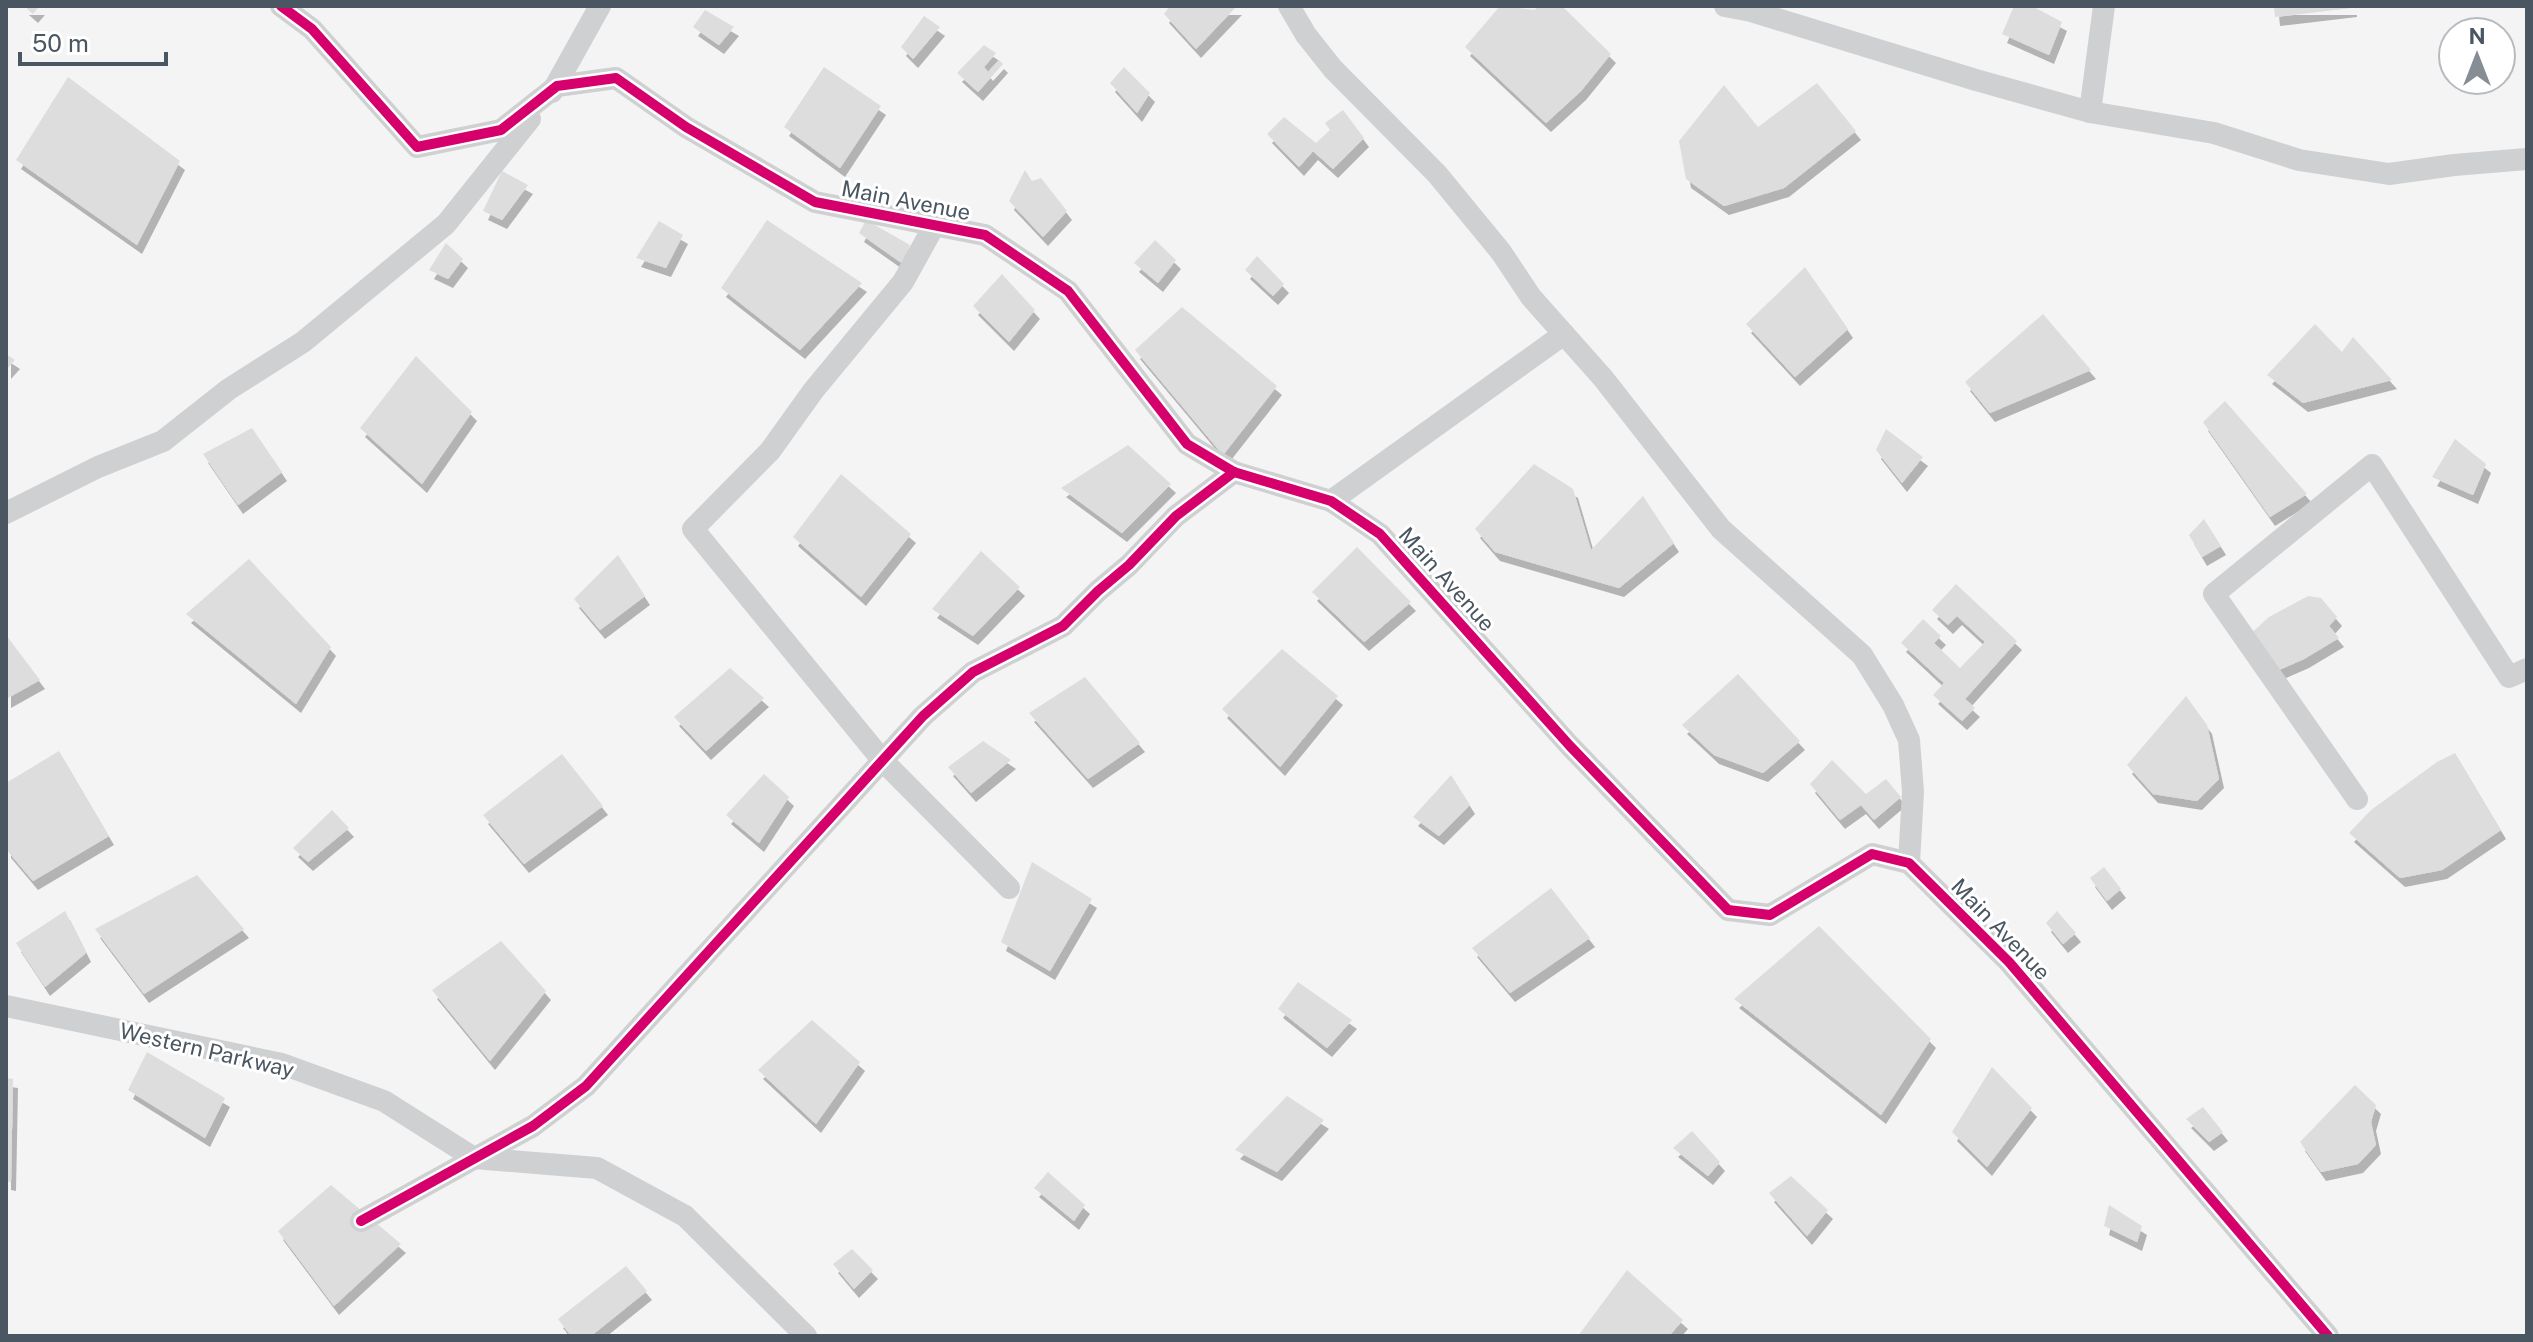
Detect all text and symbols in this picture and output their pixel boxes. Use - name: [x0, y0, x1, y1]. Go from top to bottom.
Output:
- scale bar: [20, 16, 166, 66]
- north arrow: [2437, 16, 2517, 96]
- text: N: [2468, 23, 2486, 49]
- text: 50 m: [32, 29, 89, 57]
- street label: Main Avenue: [839, 175, 973, 225]
- street label: Main Avenue: [1394, 522, 1500, 636]
- street label: Main Avenue: [1946, 873, 2056, 985]
- street label: Western Parkway: [117, 1017, 297, 1083]

